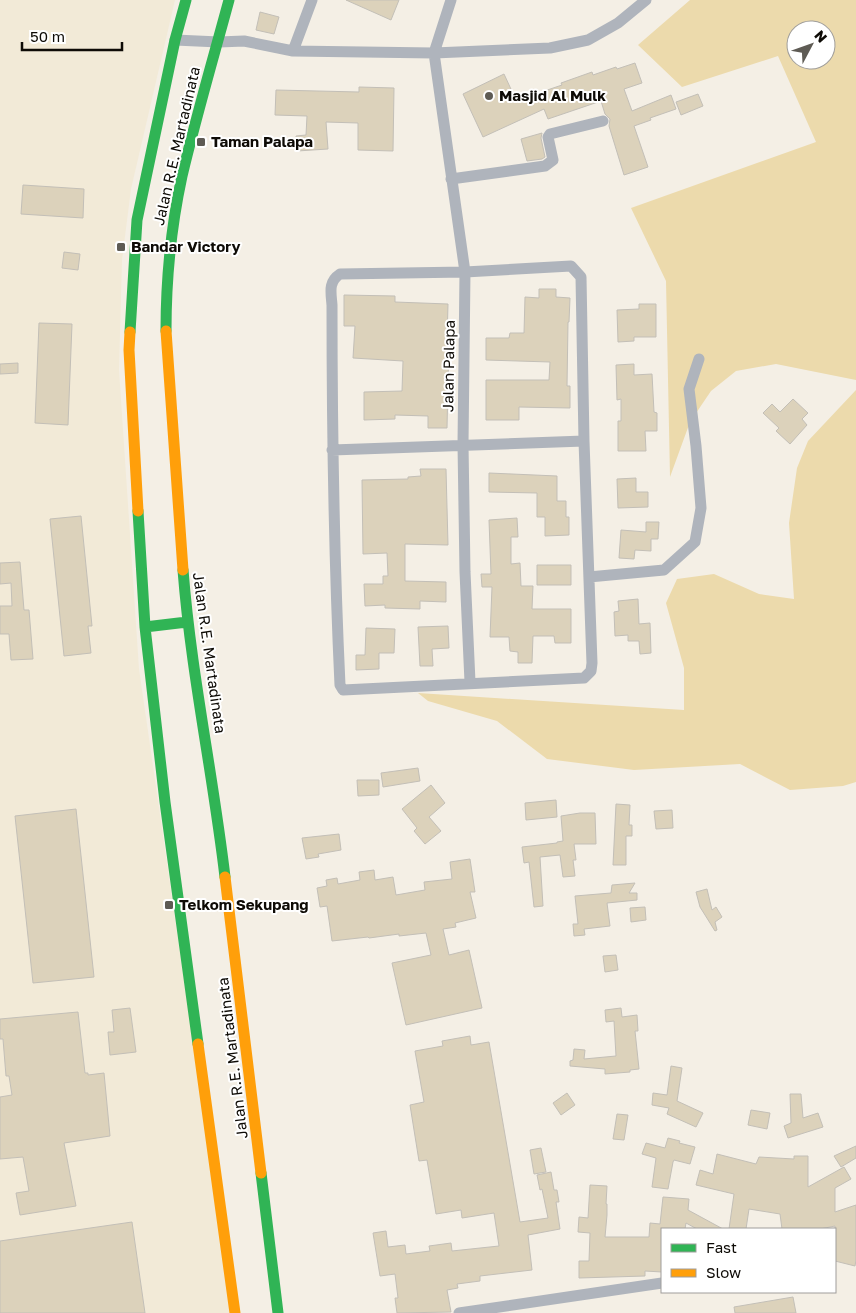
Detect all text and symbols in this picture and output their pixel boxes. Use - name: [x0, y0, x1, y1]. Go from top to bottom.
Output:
- scale bar: [22, 20, 122, 52]
- north arrow: [786, 20, 836, 70]
- text: 50 m: [30, 27, 65, 45]
- text: N: [811, 27, 831, 46]
- street label: Jalan R.E. Martadinata: [149, 65, 203, 227]
- place label: Masjid Al Mulk: [499, 86, 606, 104]
- marker: Masjid Al Mulk: [483, 90, 495, 102]
- place label: Taman Palapa: [211, 132, 313, 150]
- marker: Taman Palapa: [195, 136, 207, 148]
- place label: Bandar Victory: [131, 237, 240, 255]
- marker: Bandar Victory: [115, 241, 127, 253]
- street label: Jalan Palapa: [438, 320, 458, 412]
- street label: Jalan R.E. Martadinata: [190, 571, 230, 735]
- place label: Telkom Sekupang: [179, 895, 308, 913]
- marker: Telkom Sekupang: [163, 899, 175, 911]
- street label: Jalan R.E. Martadinata: [213, 976, 251, 1140]
- legend: [661, 1228, 836, 1293]
- text: Fast: [706, 1238, 737, 1256]
- text: Slow: [706, 1263, 741, 1281]

